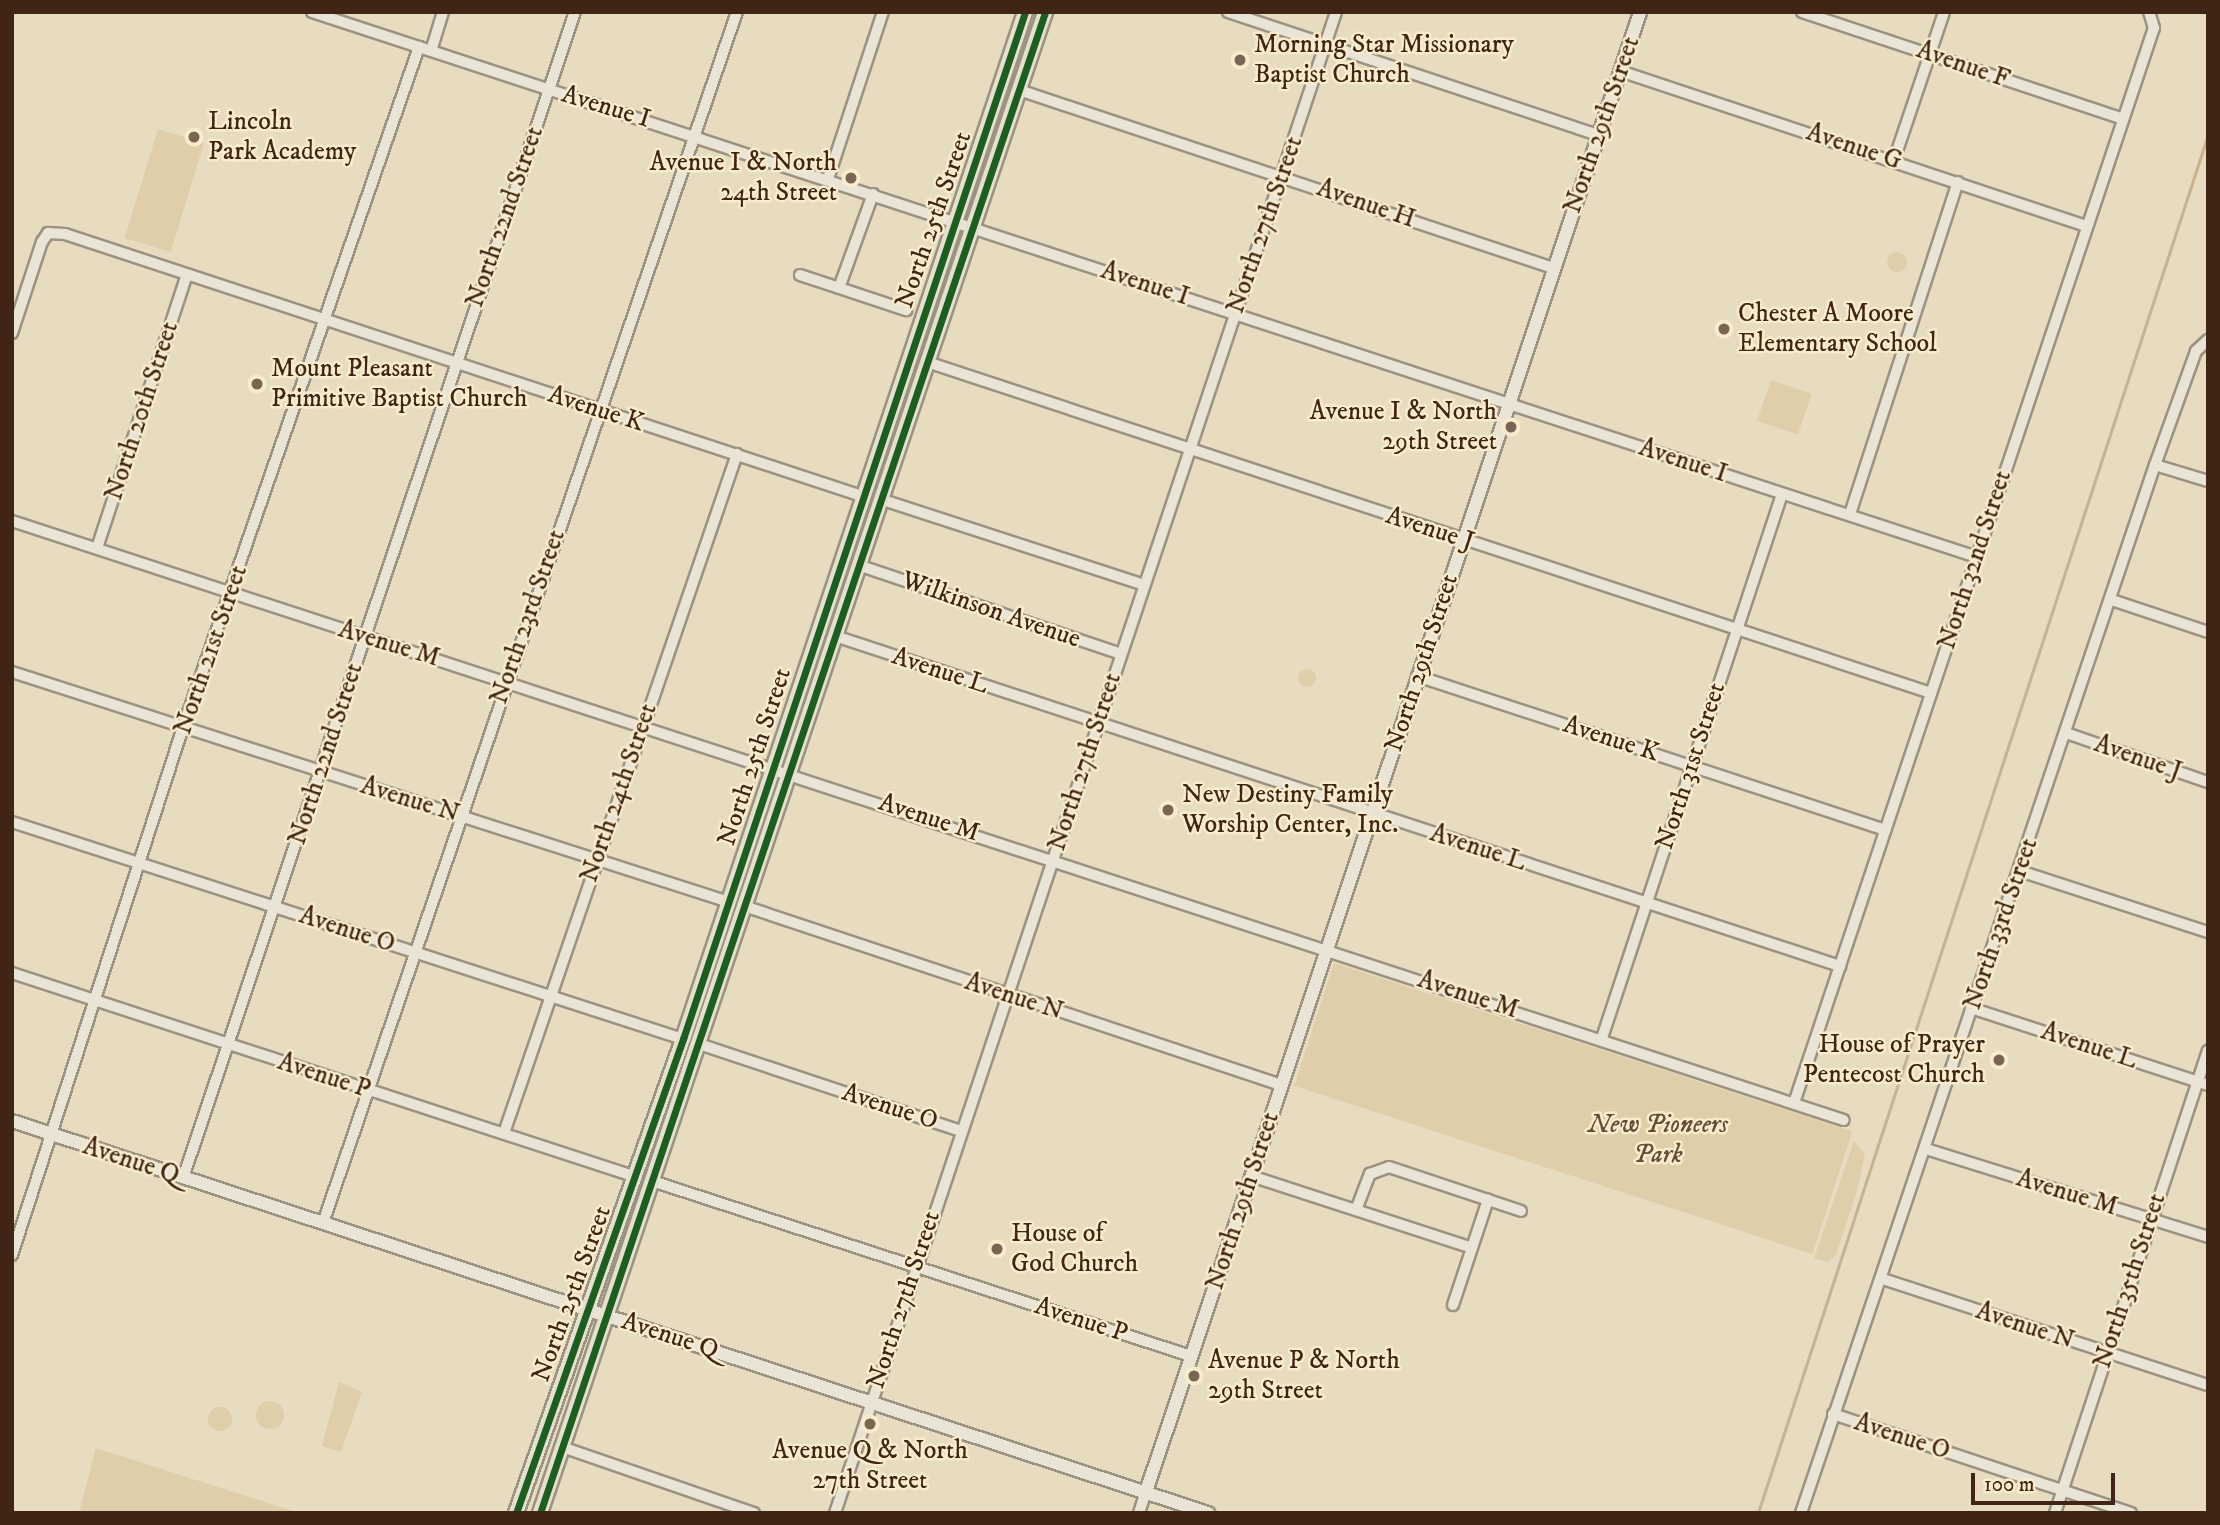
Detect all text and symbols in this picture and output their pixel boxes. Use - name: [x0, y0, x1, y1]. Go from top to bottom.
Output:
- place label: Morning Star Missionary Baptist Church: [1254, 29, 1514, 90]
- street label: North 29th Street: [1557, 32, 1647, 218]
- street label: Avenue F: [1912, 35, 2014, 95]
- marker: Morning Star Missionary Baptist Church: [1232, 52, 1248, 68]
- street label: Avenue I: [558, 79, 654, 135]
- place label: Lincoln Park Academy: [208, 106, 356, 168]
- street label: Avenue G: [1802, 117, 1906, 177]
- street label: North 22nd Street: [459, 122, 551, 312]
- street label: North 25th Street: [889, 127, 979, 313]
- marker: Lincoln Park Academy: [186, 129, 202, 145]
- street label: North 27th Street: [1220, 132, 1310, 318]
- place label: Avenue I & North 24th Street: [650, 147, 837, 208]
- marker: Avenue I & North 24th Street: [843, 170, 859, 186]
- street label: Avenue H: [1313, 173, 1419, 235]
- street label: Avenue I: [1097, 255, 1193, 313]
- place label: Chester A Moore Elementary School: [1738, 298, 1937, 360]
- street label: North 20th Street: [98, 318, 186, 504]
- marker: Chester A Moore Elementary School: [1716, 321, 1732, 337]
- place label: Mount Pleasant Primitive Baptist Church: [271, 353, 527, 414]
- marker: Mount Pleasant Primitive Baptist Church: [249, 376, 265, 392]
- street label: Avenue K: [544, 379, 648, 439]
- place label: Avenue I & North 29th Street: [1310, 396, 1497, 458]
- marker: Avenue I & North 29th Street: [1503, 419, 1519, 435]
- street label: Avenue I: [1635, 432, 1731, 490]
- street label: North 32nd Street: [1931, 466, 2019, 654]
- street label: Avenue J: [1382, 500, 1478, 558]
- street label: North 23rd Street: [484, 526, 572, 708]
- street label: North 21st Street: [167, 561, 255, 739]
- street label: Wilkinson Avenue: [898, 565, 1084, 655]
- street label: North 29th Street: [1379, 570, 1465, 756]
- street label: Avenue M: [335, 614, 443, 674]
- street label: Avenue L: [888, 641, 992, 701]
- street label: North 22nd Street: [282, 659, 370, 849]
- street label: North 25th Street: [712, 664, 798, 850]
- street label: North 27th Street: [1042, 669, 1128, 855]
- street label: North 31st Street: [1649, 678, 1733, 854]
- street label: North 24th Street: [574, 699, 664, 887]
- street label: Avenue K: [1559, 709, 1663, 769]
- street label: Avenue J: [2090, 728, 2186, 788]
- street label: Avenue N: [357, 770, 463, 830]
- place label: New Destiny Family Worship Center, Inc.: [1182, 779, 1398, 840]
- street label: Avenue M: [875, 787, 983, 849]
- marker: New Destiny Family Worship Center, Inc.: [1160, 802, 1176, 818]
- street label: Avenue L: [1426, 818, 1530, 878]
- street label: North 33rd Street: [1957, 834, 2045, 1014]
- street label: Avenue O: [295, 900, 399, 960]
- street label: Avenue M: [1414, 964, 1522, 1026]
- street label: Avenue N: [961, 966, 1067, 1028]
- street label: Avenue L: [2037, 1016, 2141, 1076]
- place label: House of Prayer Pentecost Church: [1803, 1029, 1985, 1090]
- street label: Avenue P: [274, 1046, 374, 1106]
- marker: House of Prayer Pentecost Church: [1991, 1052, 2007, 1068]
- street label: Avenue O: [838, 1077, 942, 1137]
- street label: North 29th Street: [1200, 1108, 1286, 1294]
- park label: New Pioneers Park: [1588, 1109, 1728, 1170]
- street label: Avenue Q: [79, 1131, 183, 1191]
- street label: Avenue M: [2013, 1163, 2121, 1223]
- street label: North 35th Street: [2087, 1190, 2173, 1372]
- street label: North 25th Street: [526, 1202, 618, 1386]
- street label: North 27th Street: [861, 1207, 947, 1393]
- place label: House of God Church: [1011, 1218, 1138, 1280]
- marker: House of God Church: [989, 1241, 1005, 1257]
- street label: Avenue P: [1031, 1290, 1131, 1350]
- street label: Avenue N: [1972, 1295, 2078, 1357]
- street label: Avenue Q: [618, 1306, 722, 1366]
- place label: Avenue P & North 29th Street: [1208, 1345, 1400, 1406]
- marker: Avenue P & North 29th Street: [1186, 1368, 1202, 1384]
- street label: Avenue O: [1850, 1407, 1954, 1467]
- marker: Avenue Q & North 27th Street: [862, 1416, 878, 1432]
- place label: Avenue Q & North 27th Street: [772, 1435, 968, 1496]
- scale bar: [1975, 1458, 2118, 1502]
- text: 100 m: [1984, 1472, 2035, 1498]

